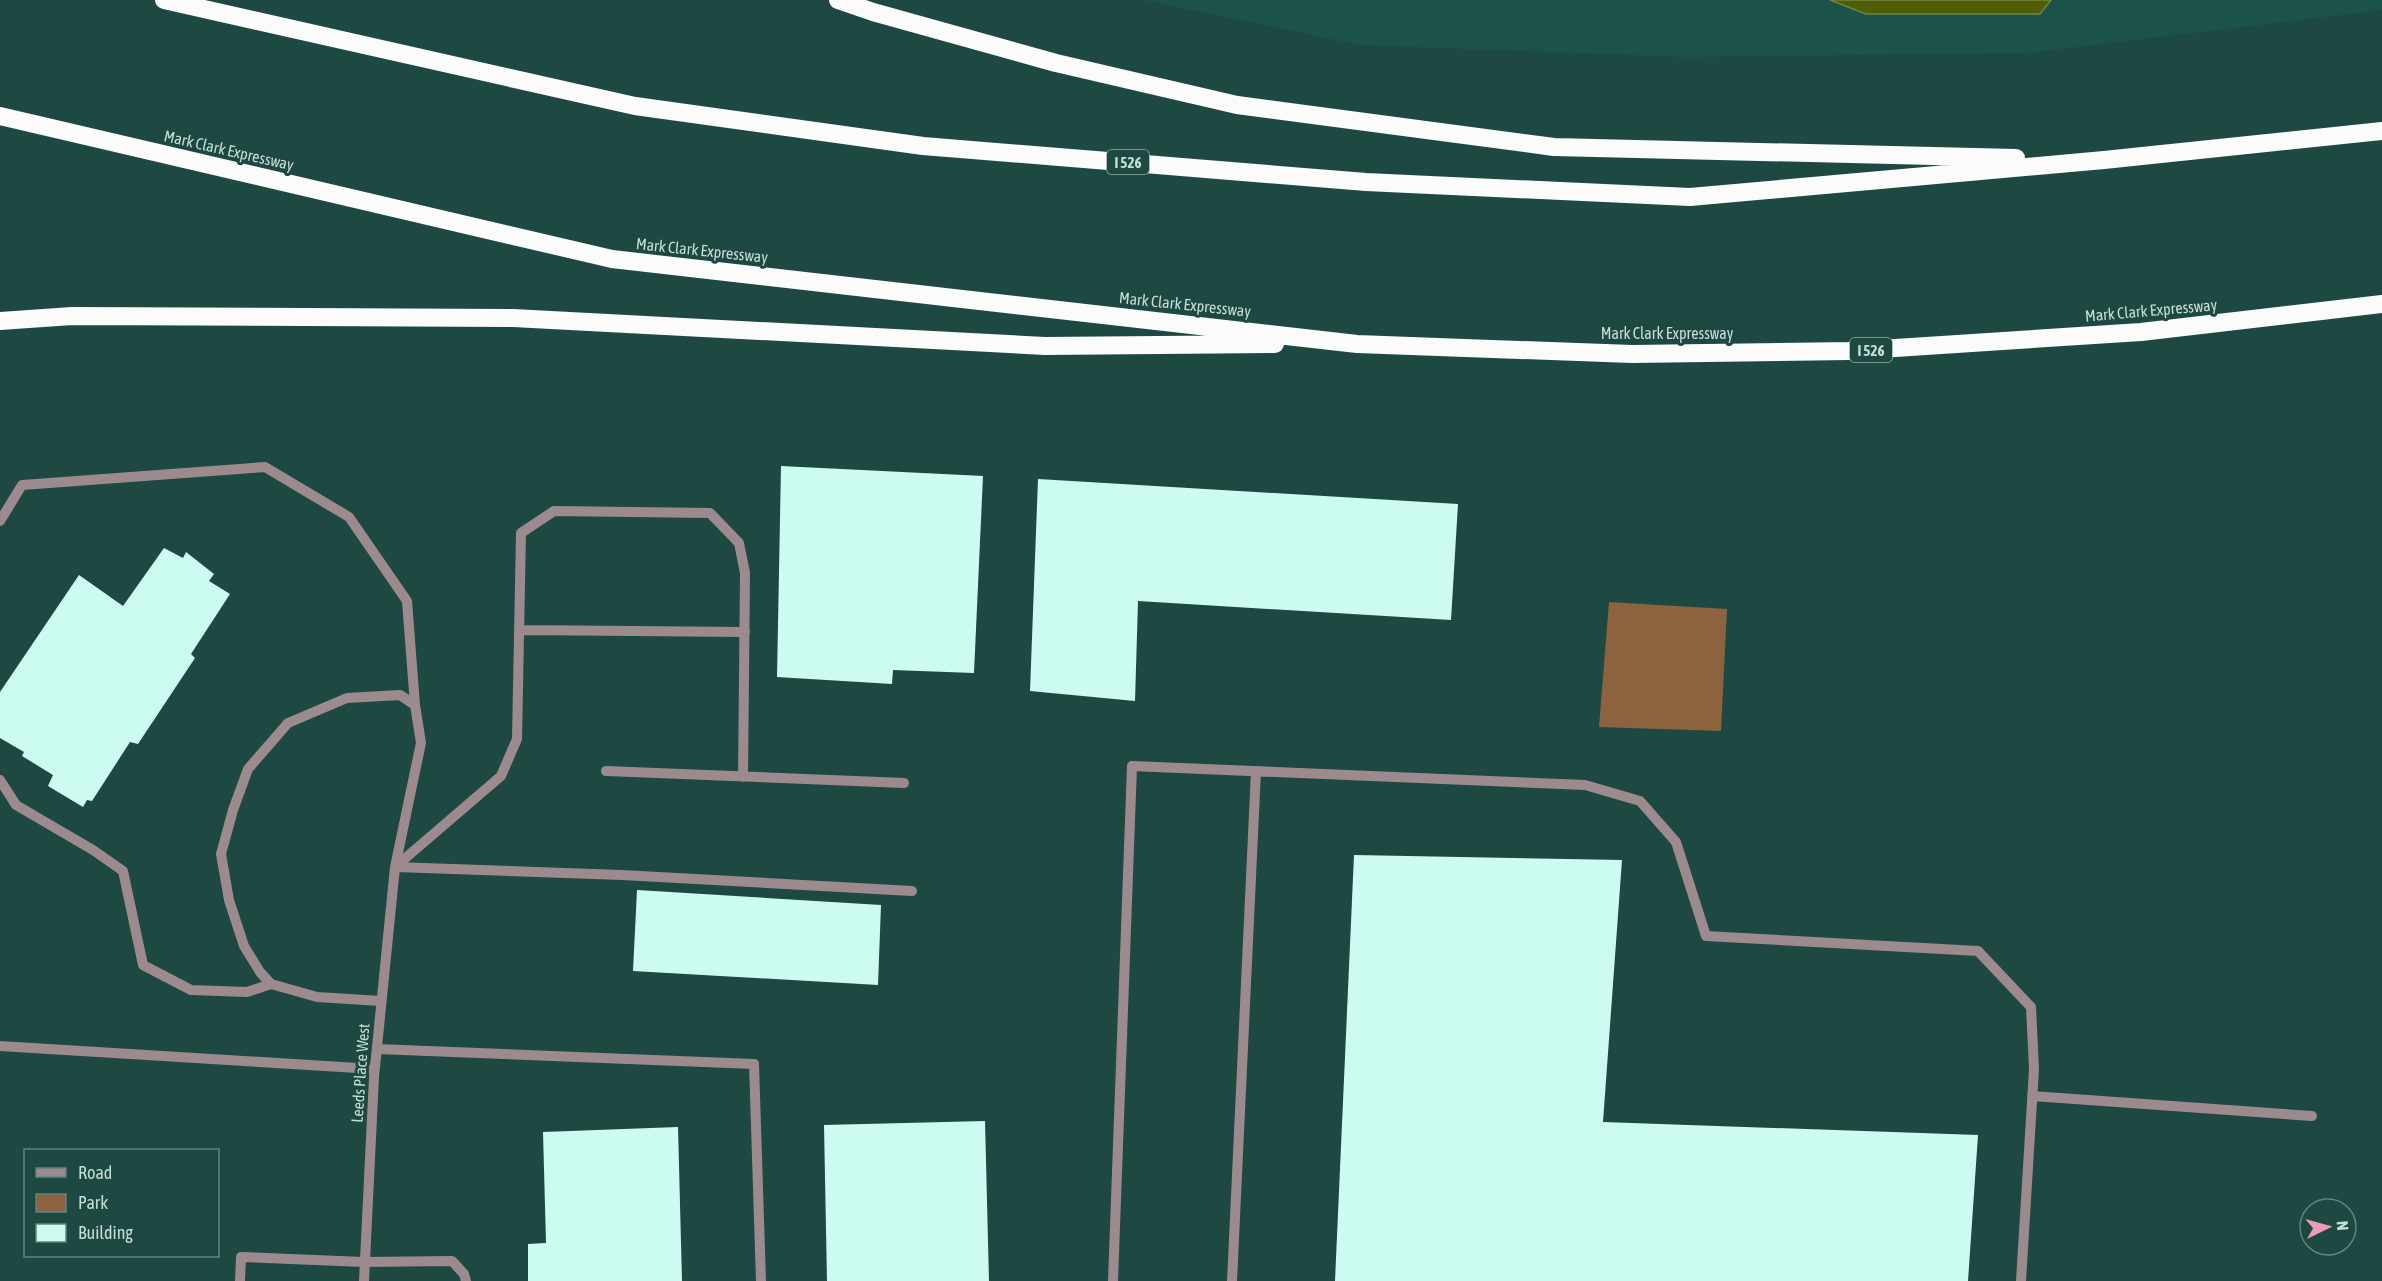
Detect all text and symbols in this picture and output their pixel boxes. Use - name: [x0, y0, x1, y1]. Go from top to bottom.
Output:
- street label: Mark Clark Expressway: [162, 126, 296, 175]
- road number: I 526: [1107, 150, 1149, 174]
- street label: Mark Clark Expressway: [635, 234, 769, 267]
- street label: Mark Clark Expressway: [1118, 288, 1252, 321]
- street label: Mark Clark Expressway: [2084, 295, 2218, 326]
- street label: Mark Clark Expressway: [1601, 324, 1734, 343]
- road number: I 526: [1850, 338, 1892, 362]
- street label: Leeds Place West: [348, 1022, 372, 1123]
- legend: [24, 1149, 219, 1257]
- text: Road: [78, 1162, 112, 1183]
- text: Park: [78, 1192, 108, 1213]
- north arrow: [2298, 1197, 2358, 1257]
- text: N: [2334, 1220, 2352, 1231]
- text: Building: [78, 1222, 133, 1243]

